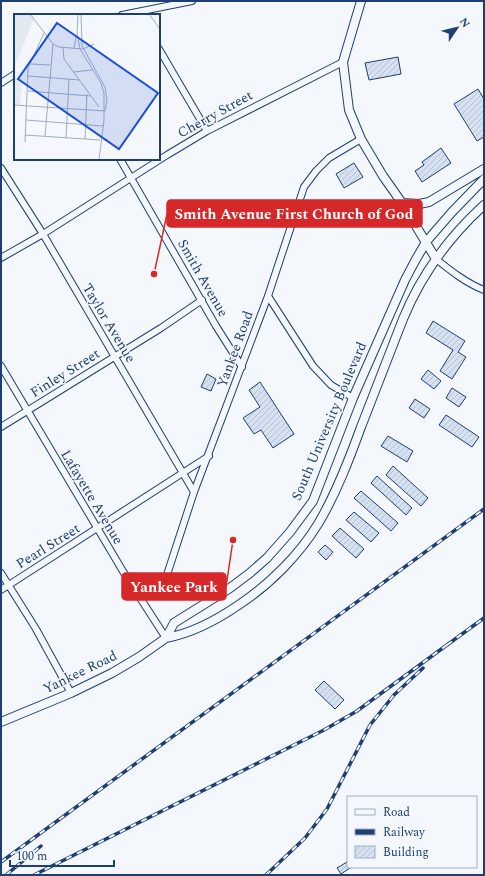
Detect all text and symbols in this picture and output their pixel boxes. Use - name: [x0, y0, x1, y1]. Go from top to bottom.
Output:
- north arrow: [437, 8, 477, 48]
- inset map: [14, 14, 160, 160]
- text: N: [455, 14, 474, 31]
- street label: Cherry Street: [174, 85, 256, 143]
- callout: Smith Avenue First Church of God: [167, 200, 422, 227]
- text: Smith Avenue First Church of God: [174, 203, 414, 226]
- street label: Smith Avenue: [172, 235, 234, 321]
- street label: Taylor Avenue: [77, 279, 141, 367]
- street label: Yankee Road: [211, 308, 259, 390]
- street label: South University Boulevard: [286, 338, 372, 504]
- street label: Finley Street: [26, 343, 104, 403]
- street label: Lafayette Avenue: [55, 446, 129, 548]
- street label: Pearl Street: [12, 518, 84, 574]
- callout: Yankee Park: [122, 573, 226, 600]
- text: Yankee Park: [130, 576, 218, 599]
- street label: Yankee Road: [39, 645, 121, 699]
- legend: [347, 796, 477, 868]
- text: Road: [383, 803, 410, 822]
- text: Railway: [383, 823, 426, 842]
- scale bar: [10, 842, 114, 868]
- text: Building: [383, 843, 429, 862]
- text: 100 m: [16, 847, 47, 866]

